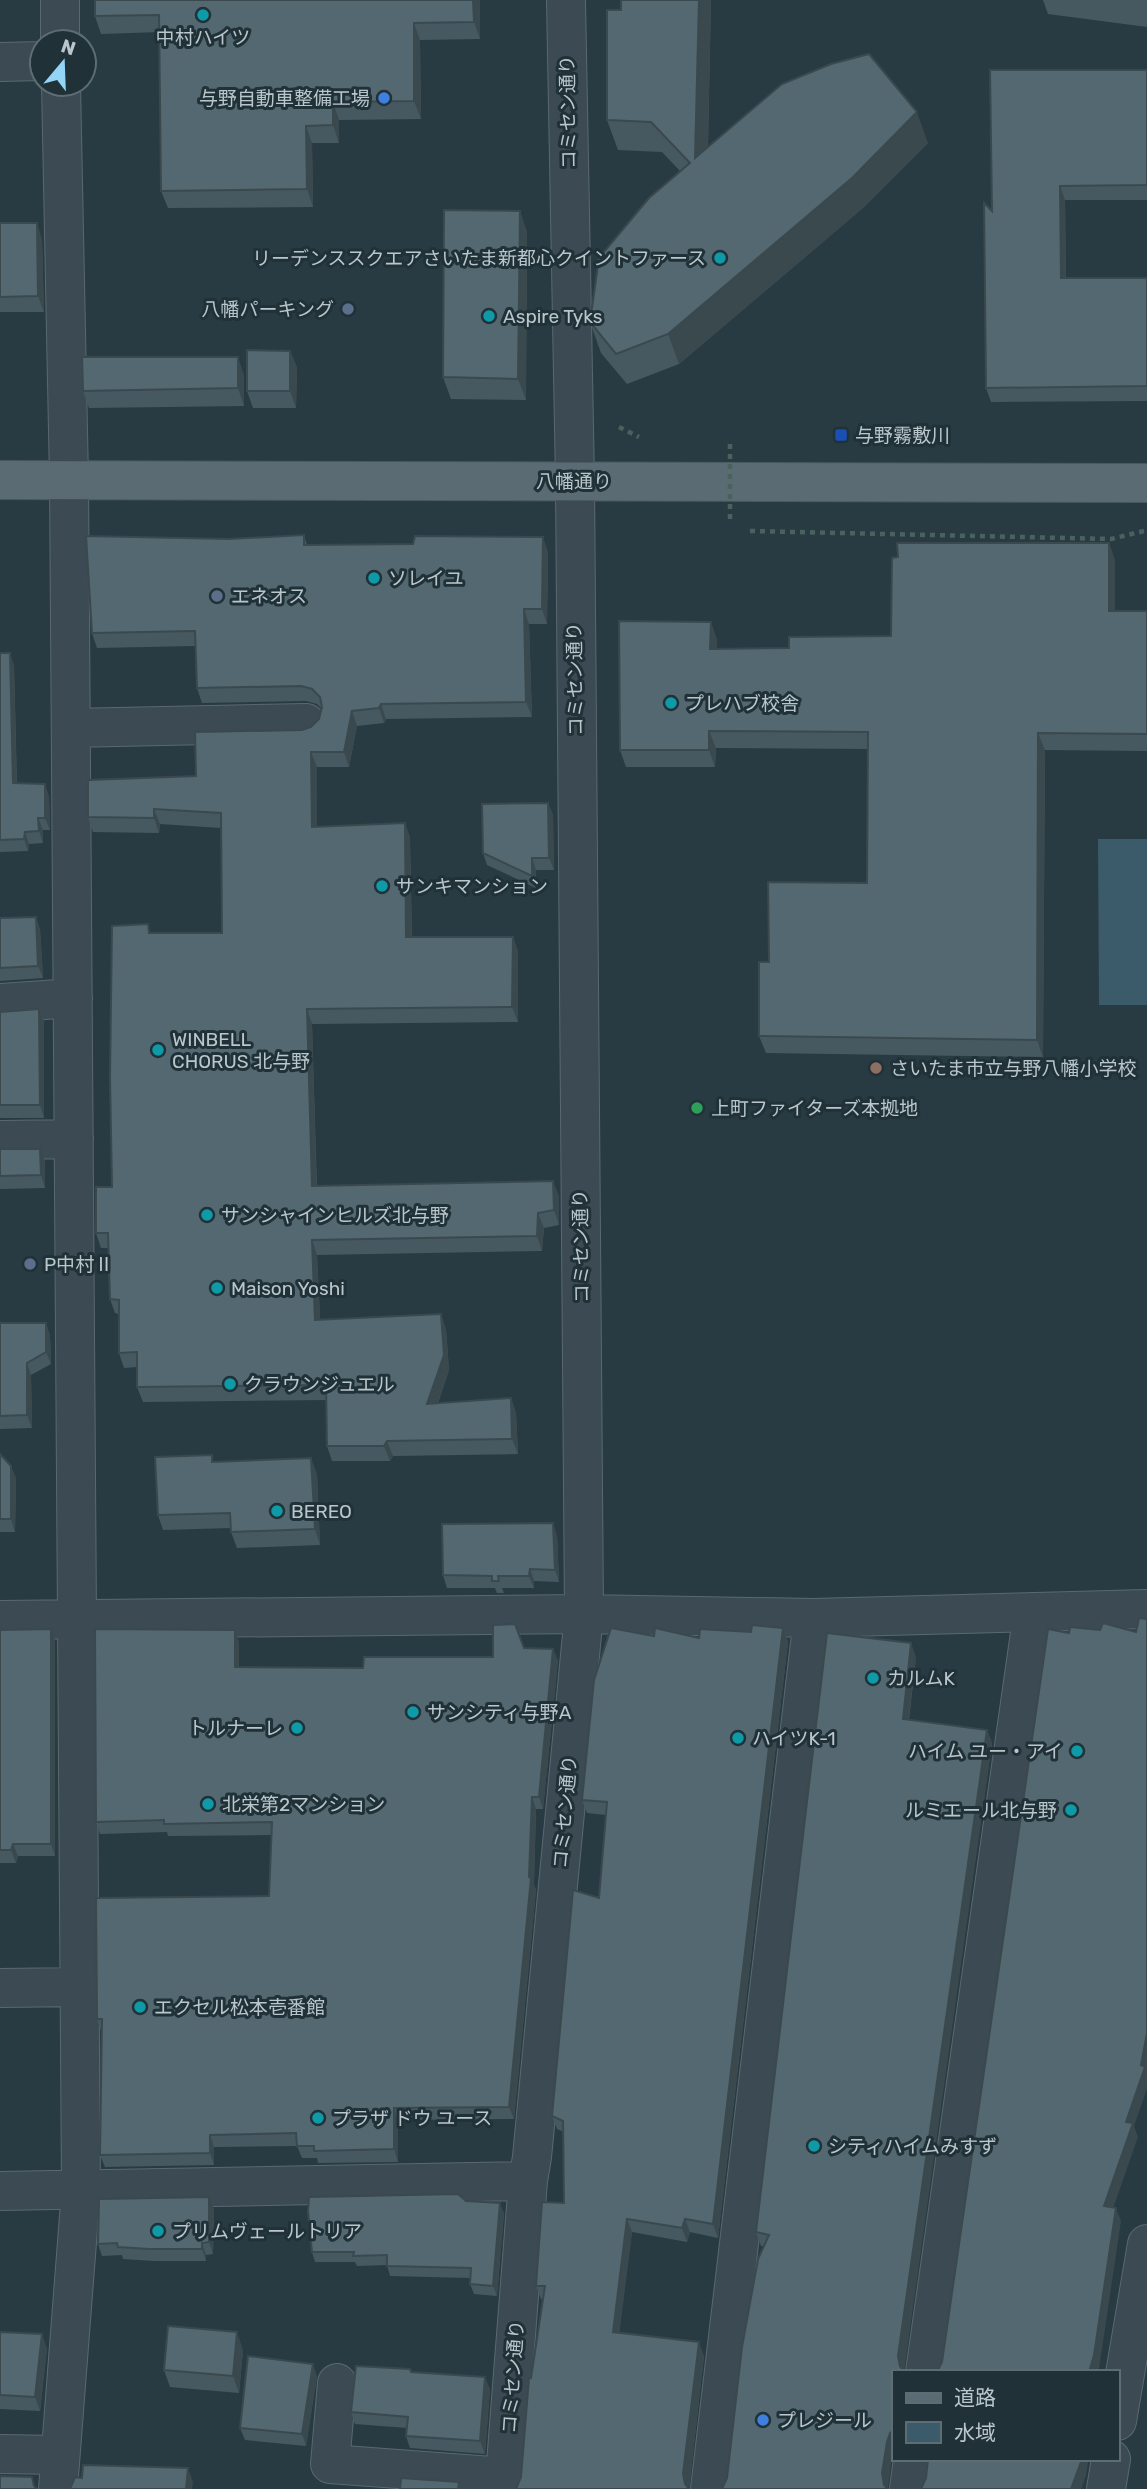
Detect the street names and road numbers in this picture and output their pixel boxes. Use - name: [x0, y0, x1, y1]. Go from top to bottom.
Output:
- street label: コミセン通り: [556, 55, 580, 169]
- street label: 八幡通り: [536, 470, 612, 493]
- street label: コミセン通り: [563, 622, 587, 736]
- street label: コミセン通り: [569, 1189, 593, 1303]
- street label: コミセン通り: [549, 1754, 581, 1870]
- street label: コミセン通り: [498, 2319, 528, 2435]

